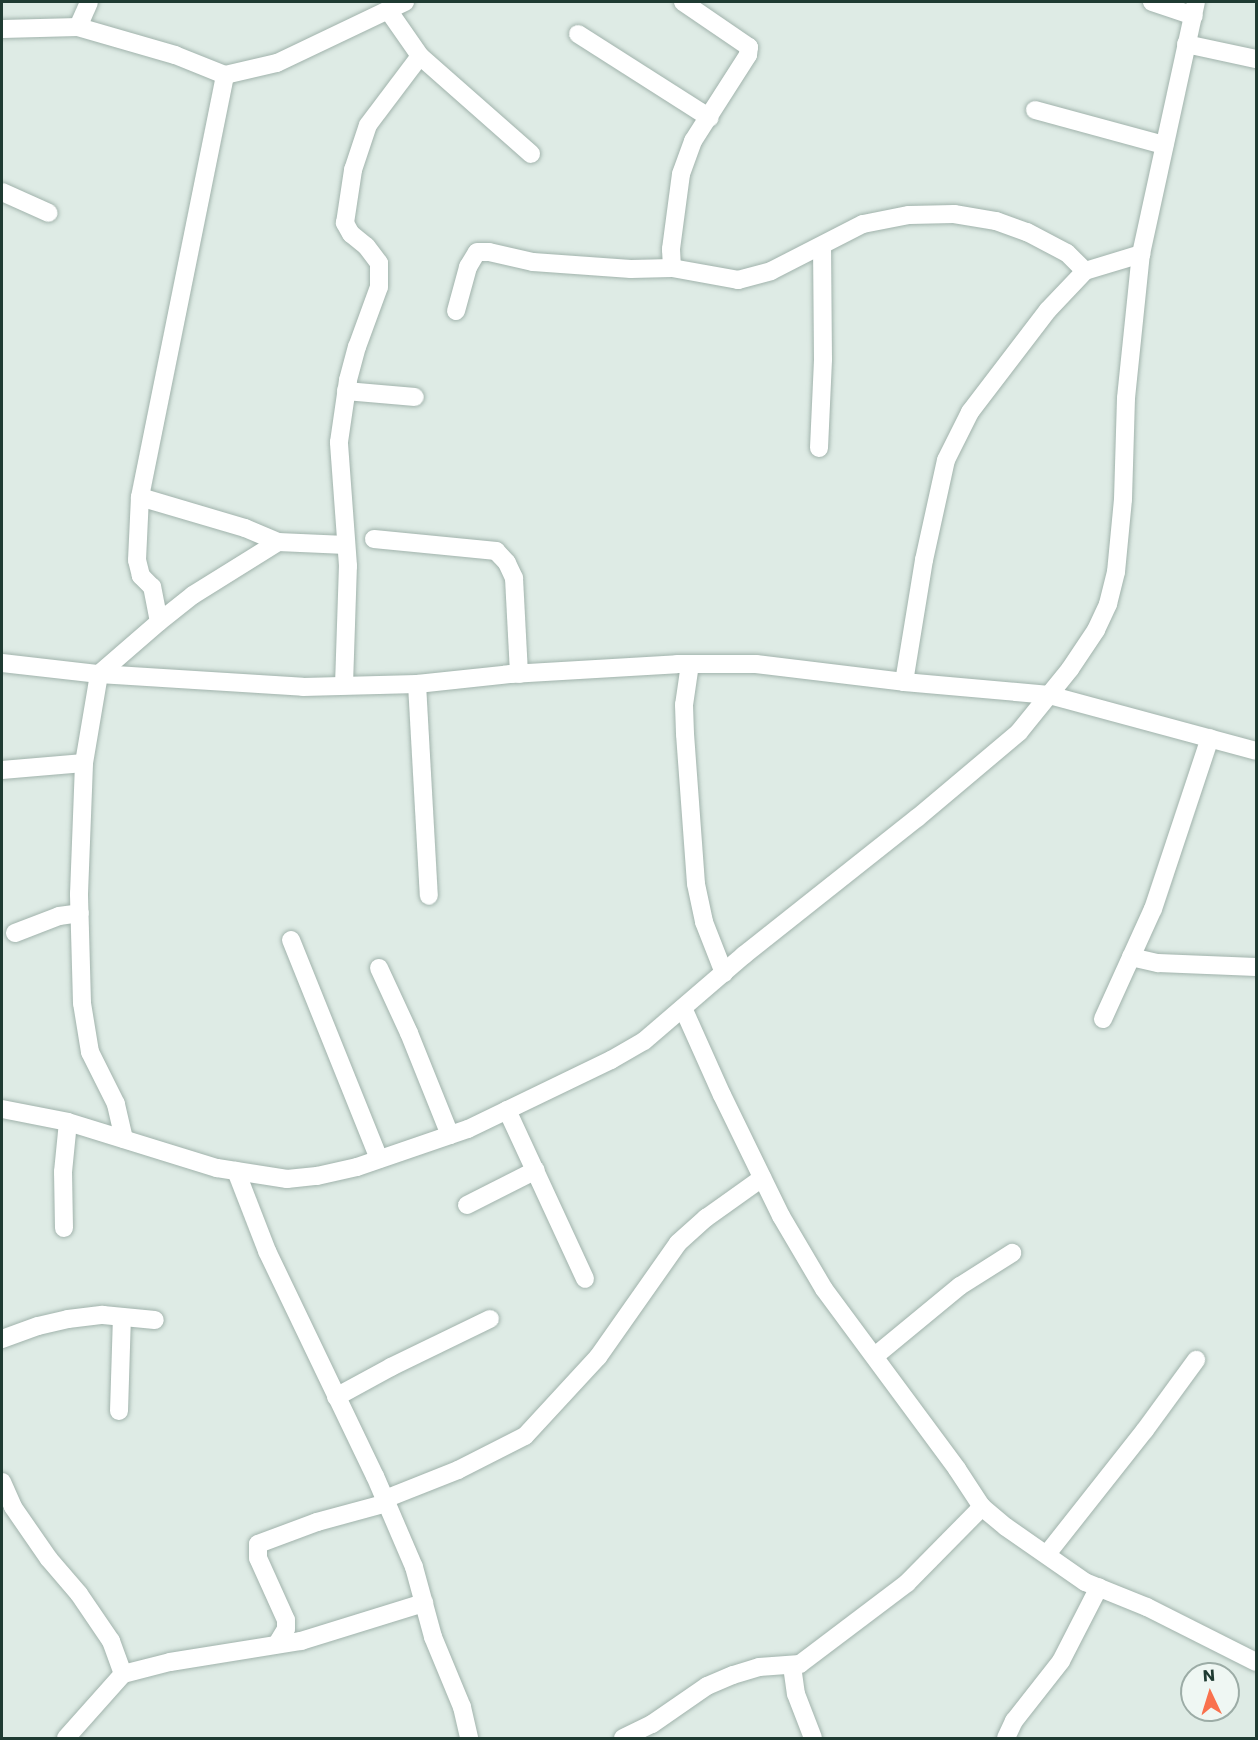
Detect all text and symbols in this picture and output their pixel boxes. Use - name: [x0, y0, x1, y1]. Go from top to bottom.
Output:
- north arrow: [1180, 1662, 1240, 1722]
- text: N: [1202, 1664, 1216, 1687]

